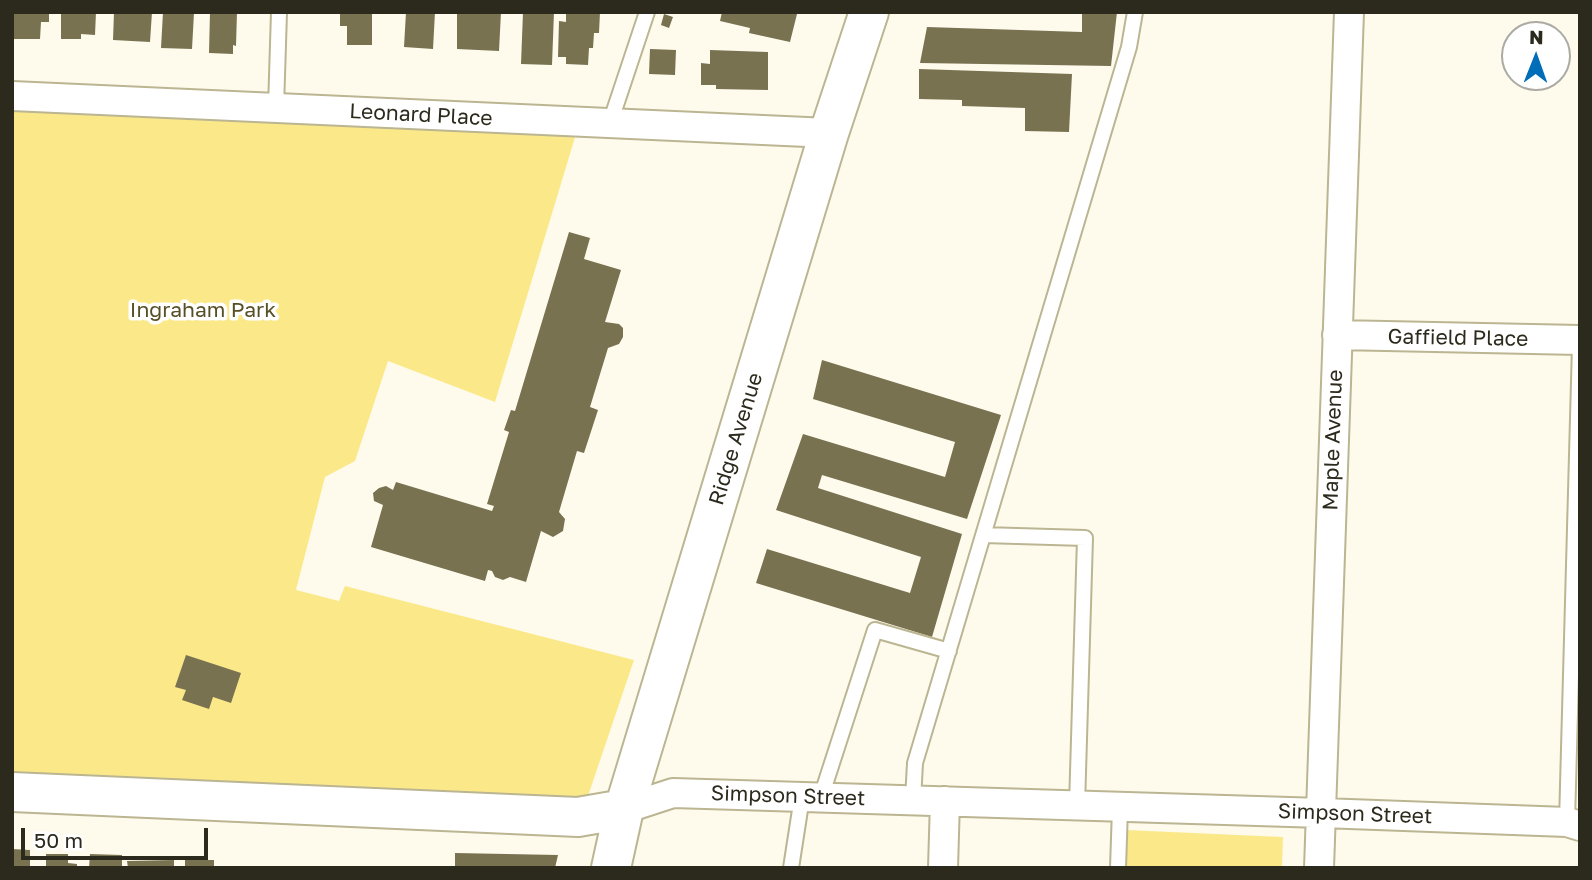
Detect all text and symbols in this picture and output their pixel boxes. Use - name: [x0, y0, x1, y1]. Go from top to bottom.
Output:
- north arrow: [1501, 21, 1571, 91]
- text: N: [1529, 25, 1544, 48]
- street label: Leonard Place: [349, 99, 493, 131]
- park label: Ingraham Park: [130, 297, 276, 323]
- street label: Gaffield Place: [1387, 324, 1529, 352]
- street label: Maple Avenue: [1318, 369, 1348, 511]
- street label: Ridge Avenue: [704, 370, 768, 508]
- street label: Simpson Street: [710, 781, 866, 811]
- street label: Simpson Street: [1277, 799, 1433, 829]
- scale bar: [24, 814, 212, 858]
- text: 50 m: [34, 827, 83, 853]

